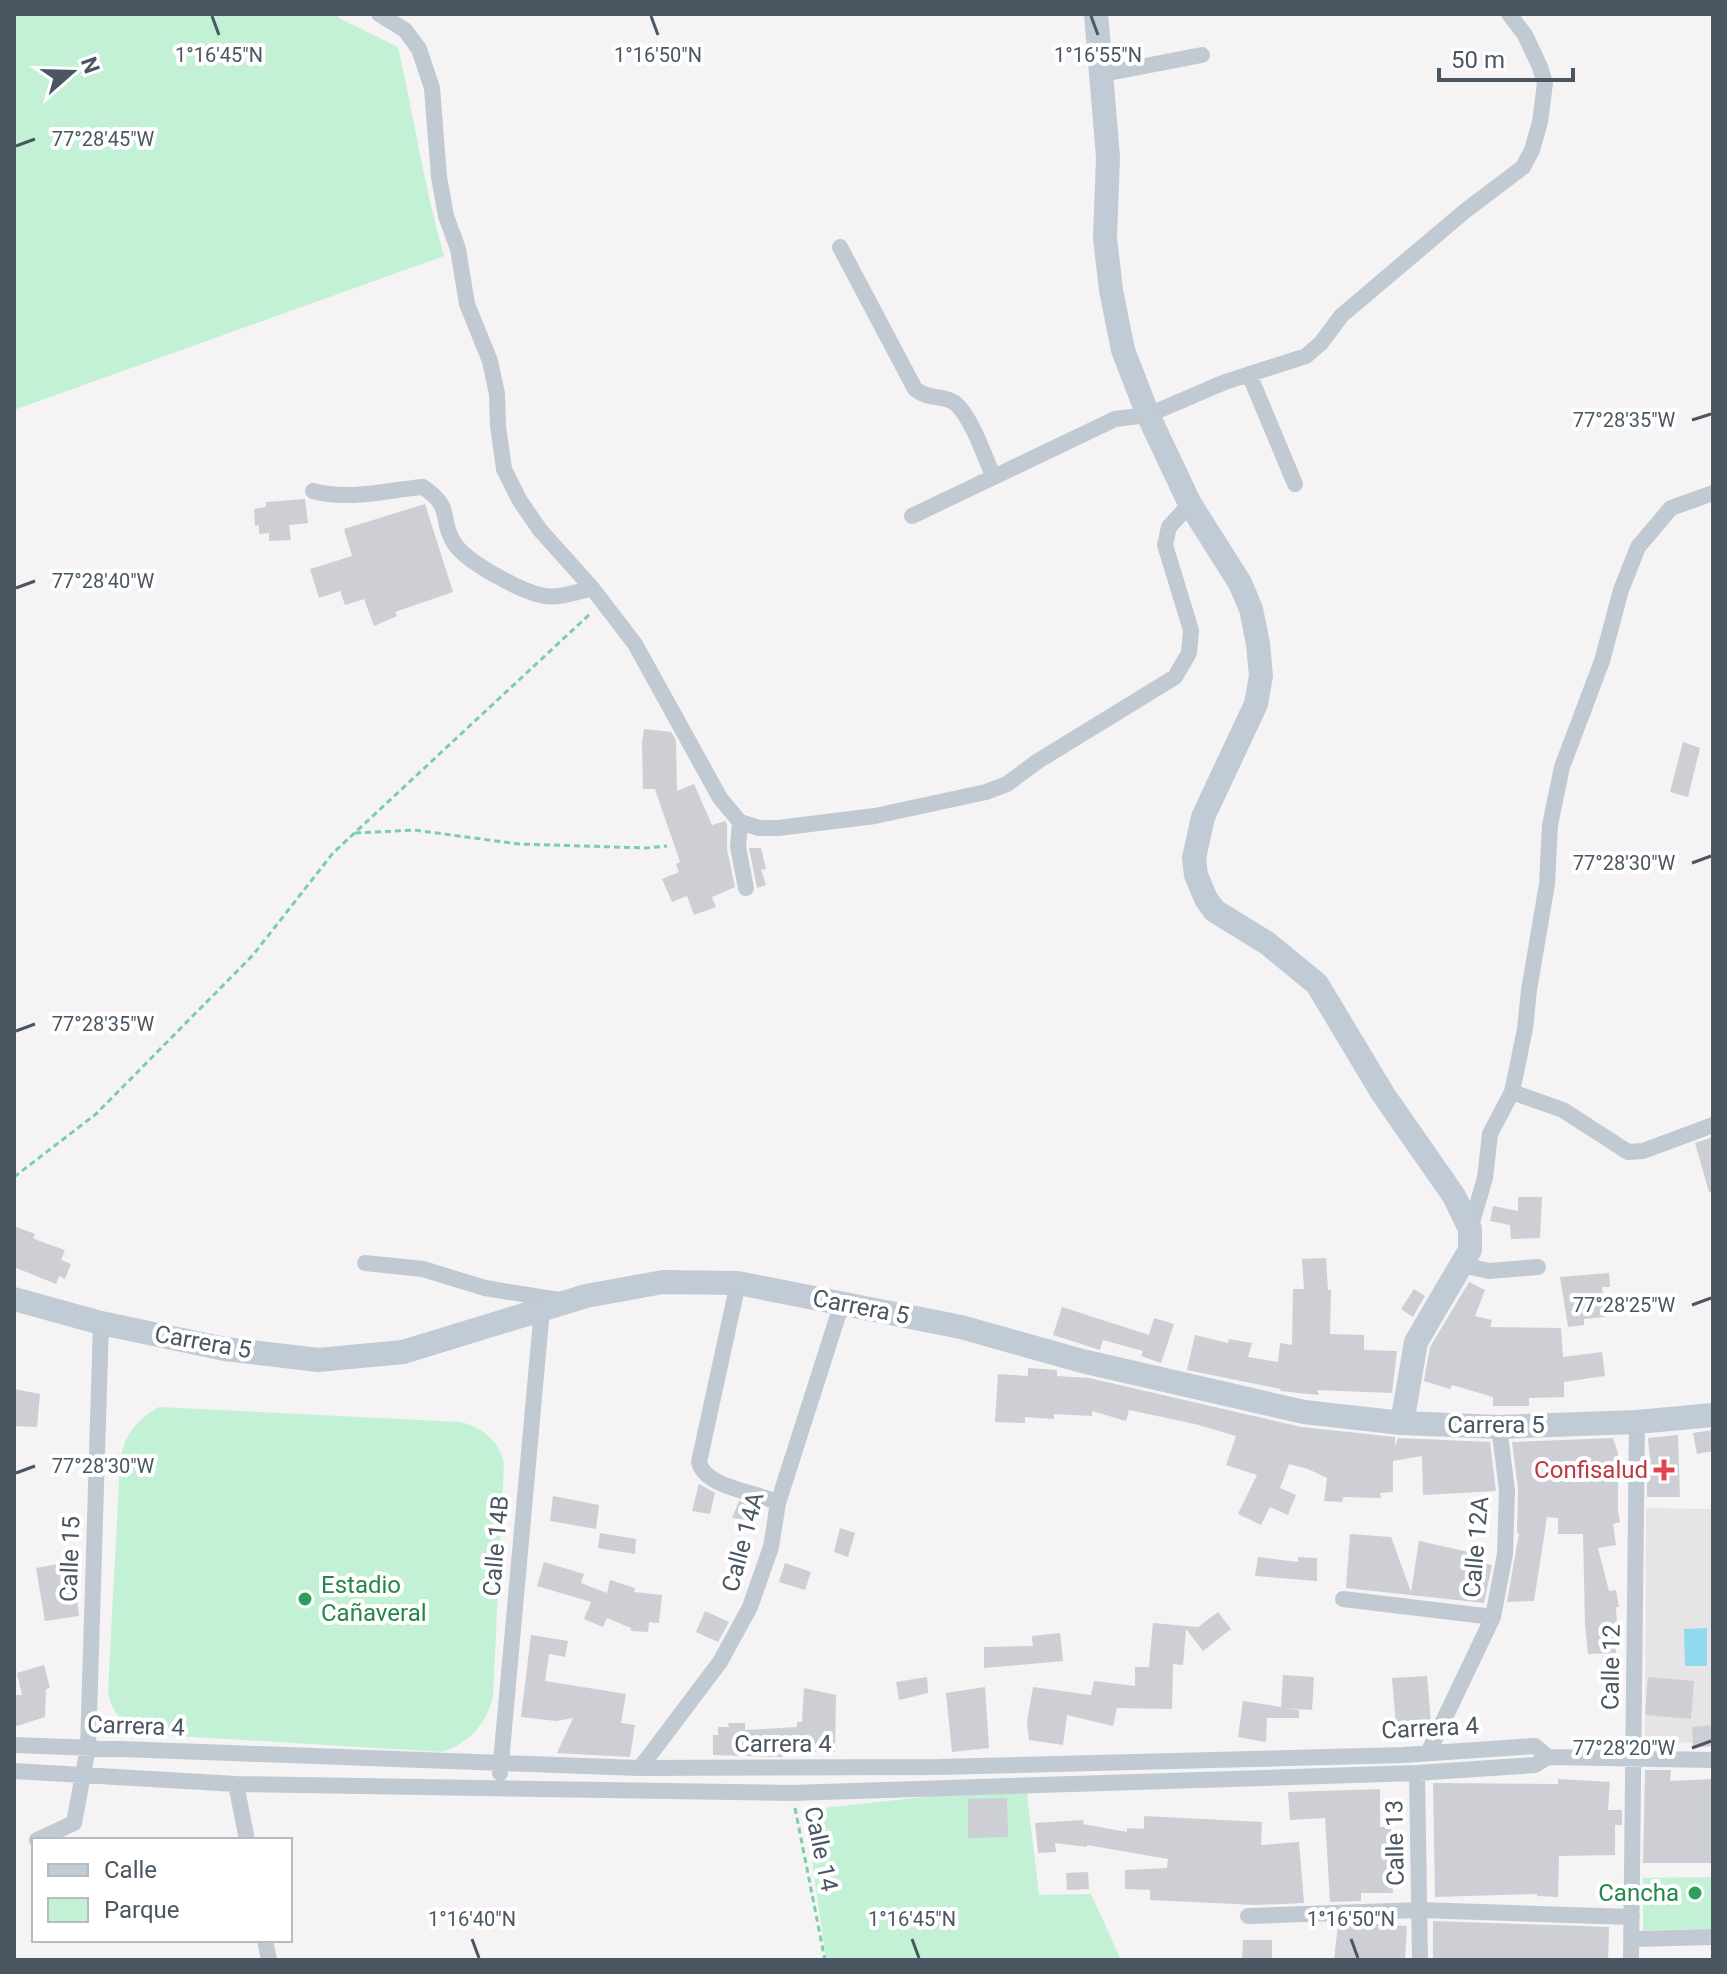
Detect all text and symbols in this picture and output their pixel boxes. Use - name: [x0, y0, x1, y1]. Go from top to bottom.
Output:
- north arrow: [32, 32, 112, 112]
- scale bar: [1439, 32, 1573, 82]
- text: 1°16'45"N: [175, 43, 263, 67]
- text: 1°16'50"N: [614, 43, 702, 67]
- text: 1°16'55"N: [1054, 43, 1142, 67]
- text: 50 m: [1451, 46, 1505, 74]
- text: N: [76, 54, 105, 77]
- text: 77°28'45"W: [52, 127, 155, 151]
- text: 77°28'35"W: [1573, 408, 1676, 432]
- text: 77°28'40"W: [52, 569, 155, 593]
- text: 77°28'30"W: [1573, 851, 1676, 875]
- text: 77°28'35"W: [52, 1012, 155, 1036]
- street label: Carrera 5: [810, 1284, 912, 1330]
- text: 77°28'25"W: [1573, 1293, 1676, 1317]
- street label: Carrera 5: [153, 1320, 253, 1364]
- street label: Carrera 5: [1447, 1411, 1545, 1439]
- text: 77°28'30"W: [52, 1454, 155, 1478]
- place label: Confisalud: [1534, 1456, 1648, 1484]
- marker: Confisalud: [1655, 1461, 1673, 1479]
- street label: Calle 14A: [716, 1489, 770, 1595]
- street label: Calle 14B: [478, 1494, 514, 1598]
- street label: Calle 12A: [1458, 1495, 1494, 1599]
- street label: Calle 15: [55, 1516, 85, 1602]
- place label: Estadio Cañaveral: [321, 1571, 427, 1627]
- marker: Estadio Cañaveral: [296, 1590, 314, 1608]
- street label: Calle 12: [1596, 1624, 1626, 1710]
- street label: Carrera 4: [87, 1710, 185, 1742]
- street label: Carrera 4: [1381, 1711, 1479, 1745]
- street label: Carrera 4: [734, 1730, 832, 1758]
- text: 77°28'20"W: [1573, 1736, 1676, 1760]
- street label: Calle 13: [1380, 1800, 1410, 1886]
- street label: Calle 14: [798, 1804, 844, 1894]
- legend: [32, 1838, 292, 1942]
- text: Calle: [104, 1856, 157, 1884]
- place label: Cancha: [1598, 1879, 1679, 1907]
- marker: Cancha: [1686, 1884, 1704, 1902]
- text: Parque: [104, 1896, 180, 1924]
- text: 1°16'40"N: [428, 1907, 516, 1931]
- text: 1°16'45"N: [868, 1907, 956, 1931]
- text: 1°16'50"N: [1307, 1907, 1395, 1931]

